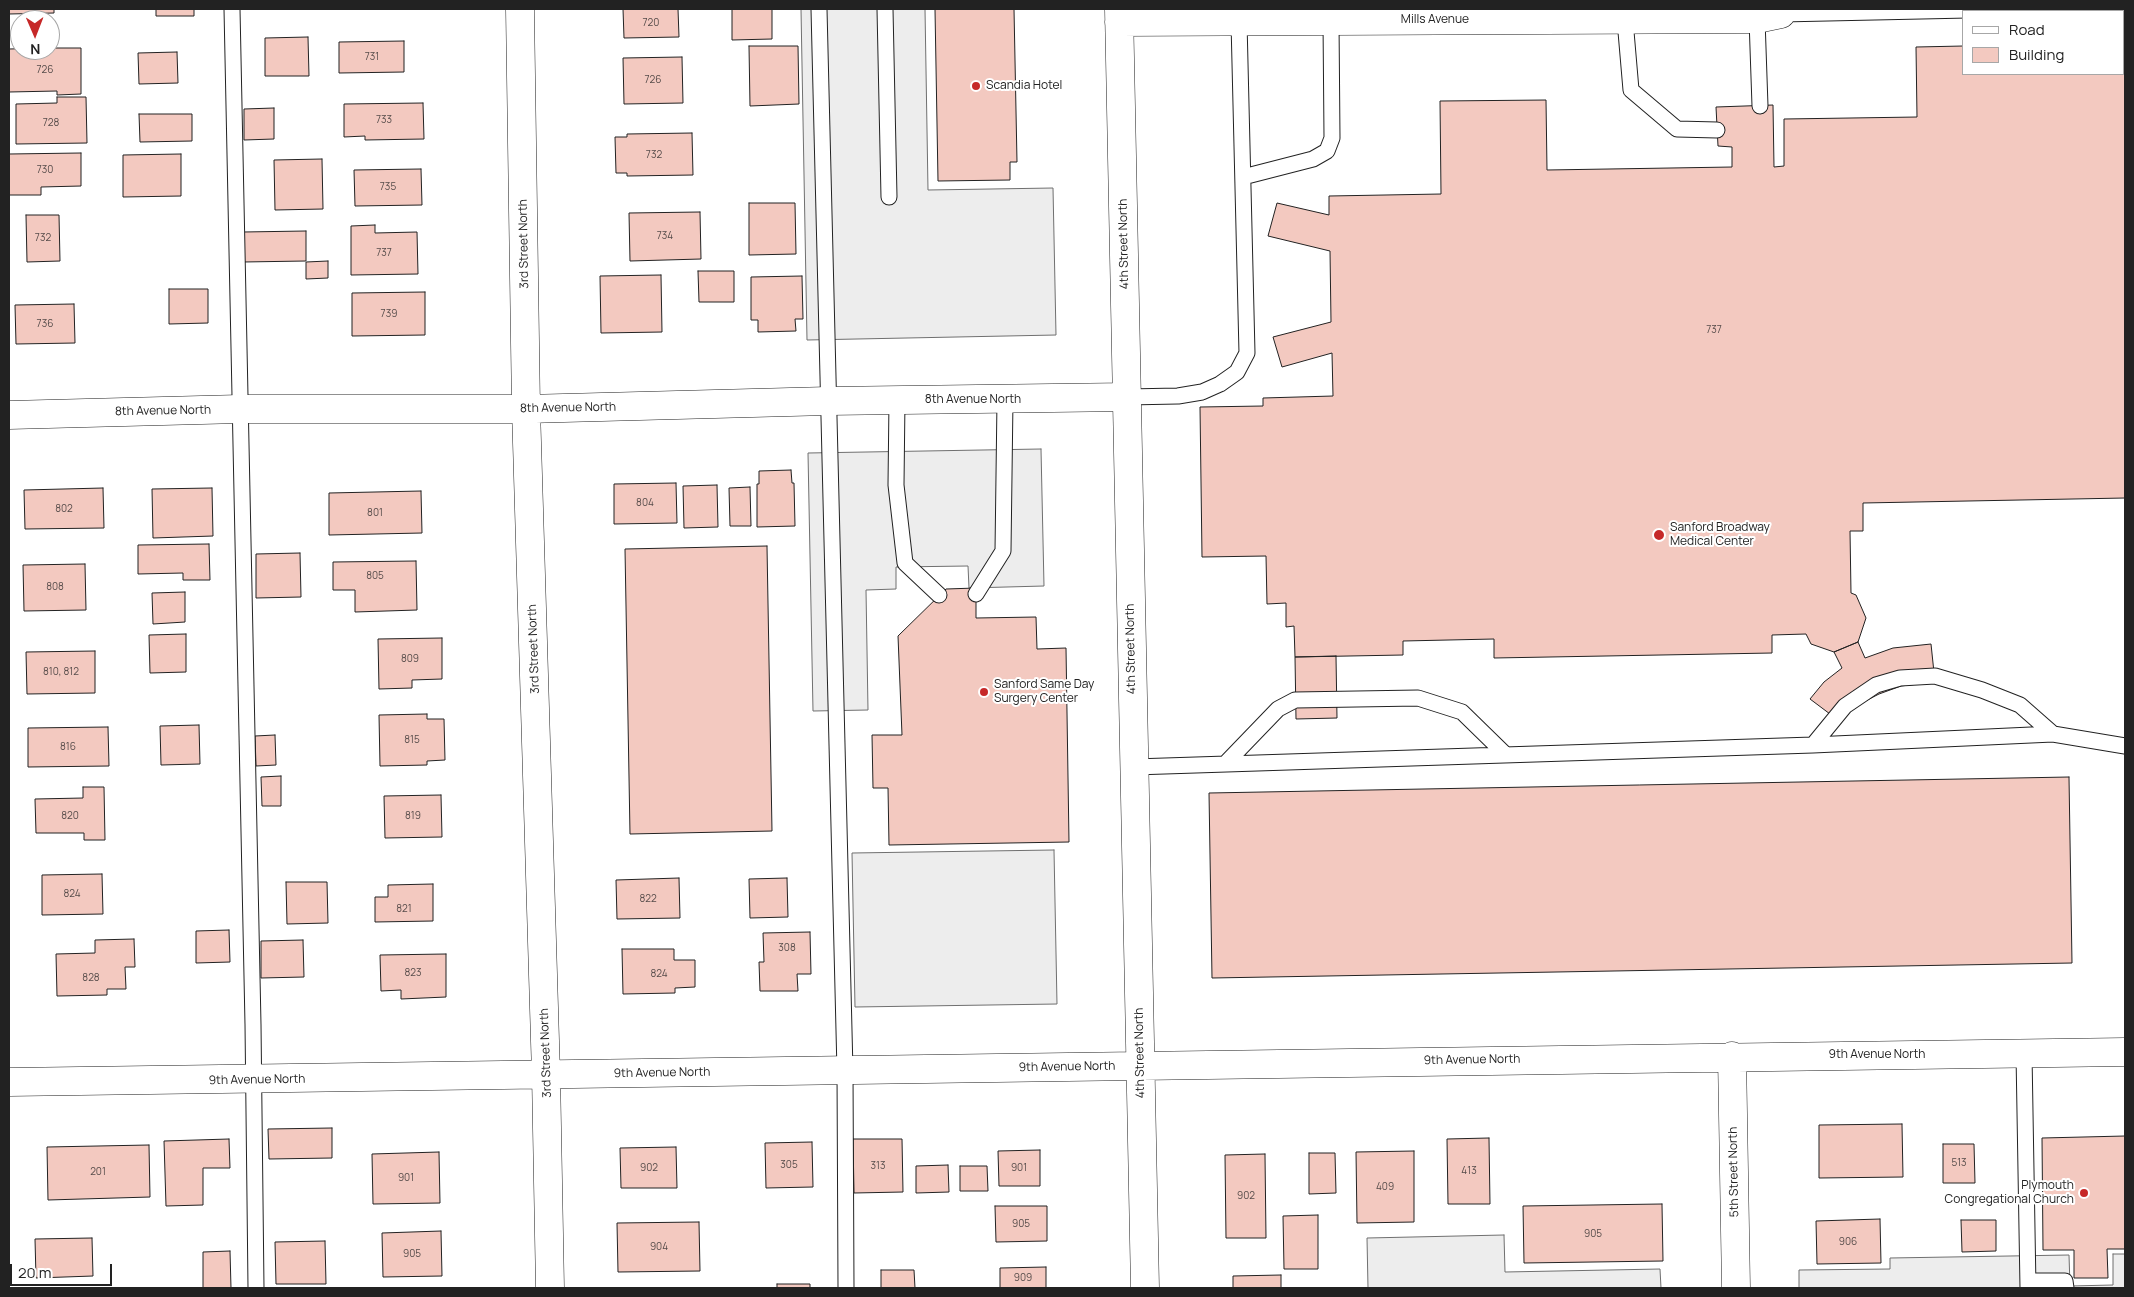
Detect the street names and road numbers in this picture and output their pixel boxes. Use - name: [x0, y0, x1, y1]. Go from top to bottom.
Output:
- street label: Mills Avenue: [1401, 13, 1469, 27]
- street label: 3rd Street North: [516, 199, 532, 289]
- street label: 4th Street North: [1116, 199, 1132, 289]
- street label: 8th Avenue North: [925, 393, 1021, 407]
- street label: 8th Avenue North: [520, 400, 616, 416]
- street label: 8th Avenue North: [115, 403, 211, 419]
- street label: 3rd Street North: [525, 604, 543, 694]
- street label: 4th Street North: [1123, 604, 1139, 694]
- street label: 3rd Street North: [537, 1008, 555, 1098]
- street label: 4th Street North: [1132, 1008, 1148, 1098]
- street label: 9th Avenue North: [1829, 1048, 1925, 1062]
- street label: 9th Avenue North: [1423, 1052, 1521, 1068]
- street label: 9th Avenue North: [1018, 1059, 1116, 1075]
- street label: 9th Avenue North: [613, 1065, 711, 1081]
- street label: 9th Avenue North: [208, 1072, 306, 1088]
- street label: 5th Street North: [1726, 1127, 1742, 1217]

